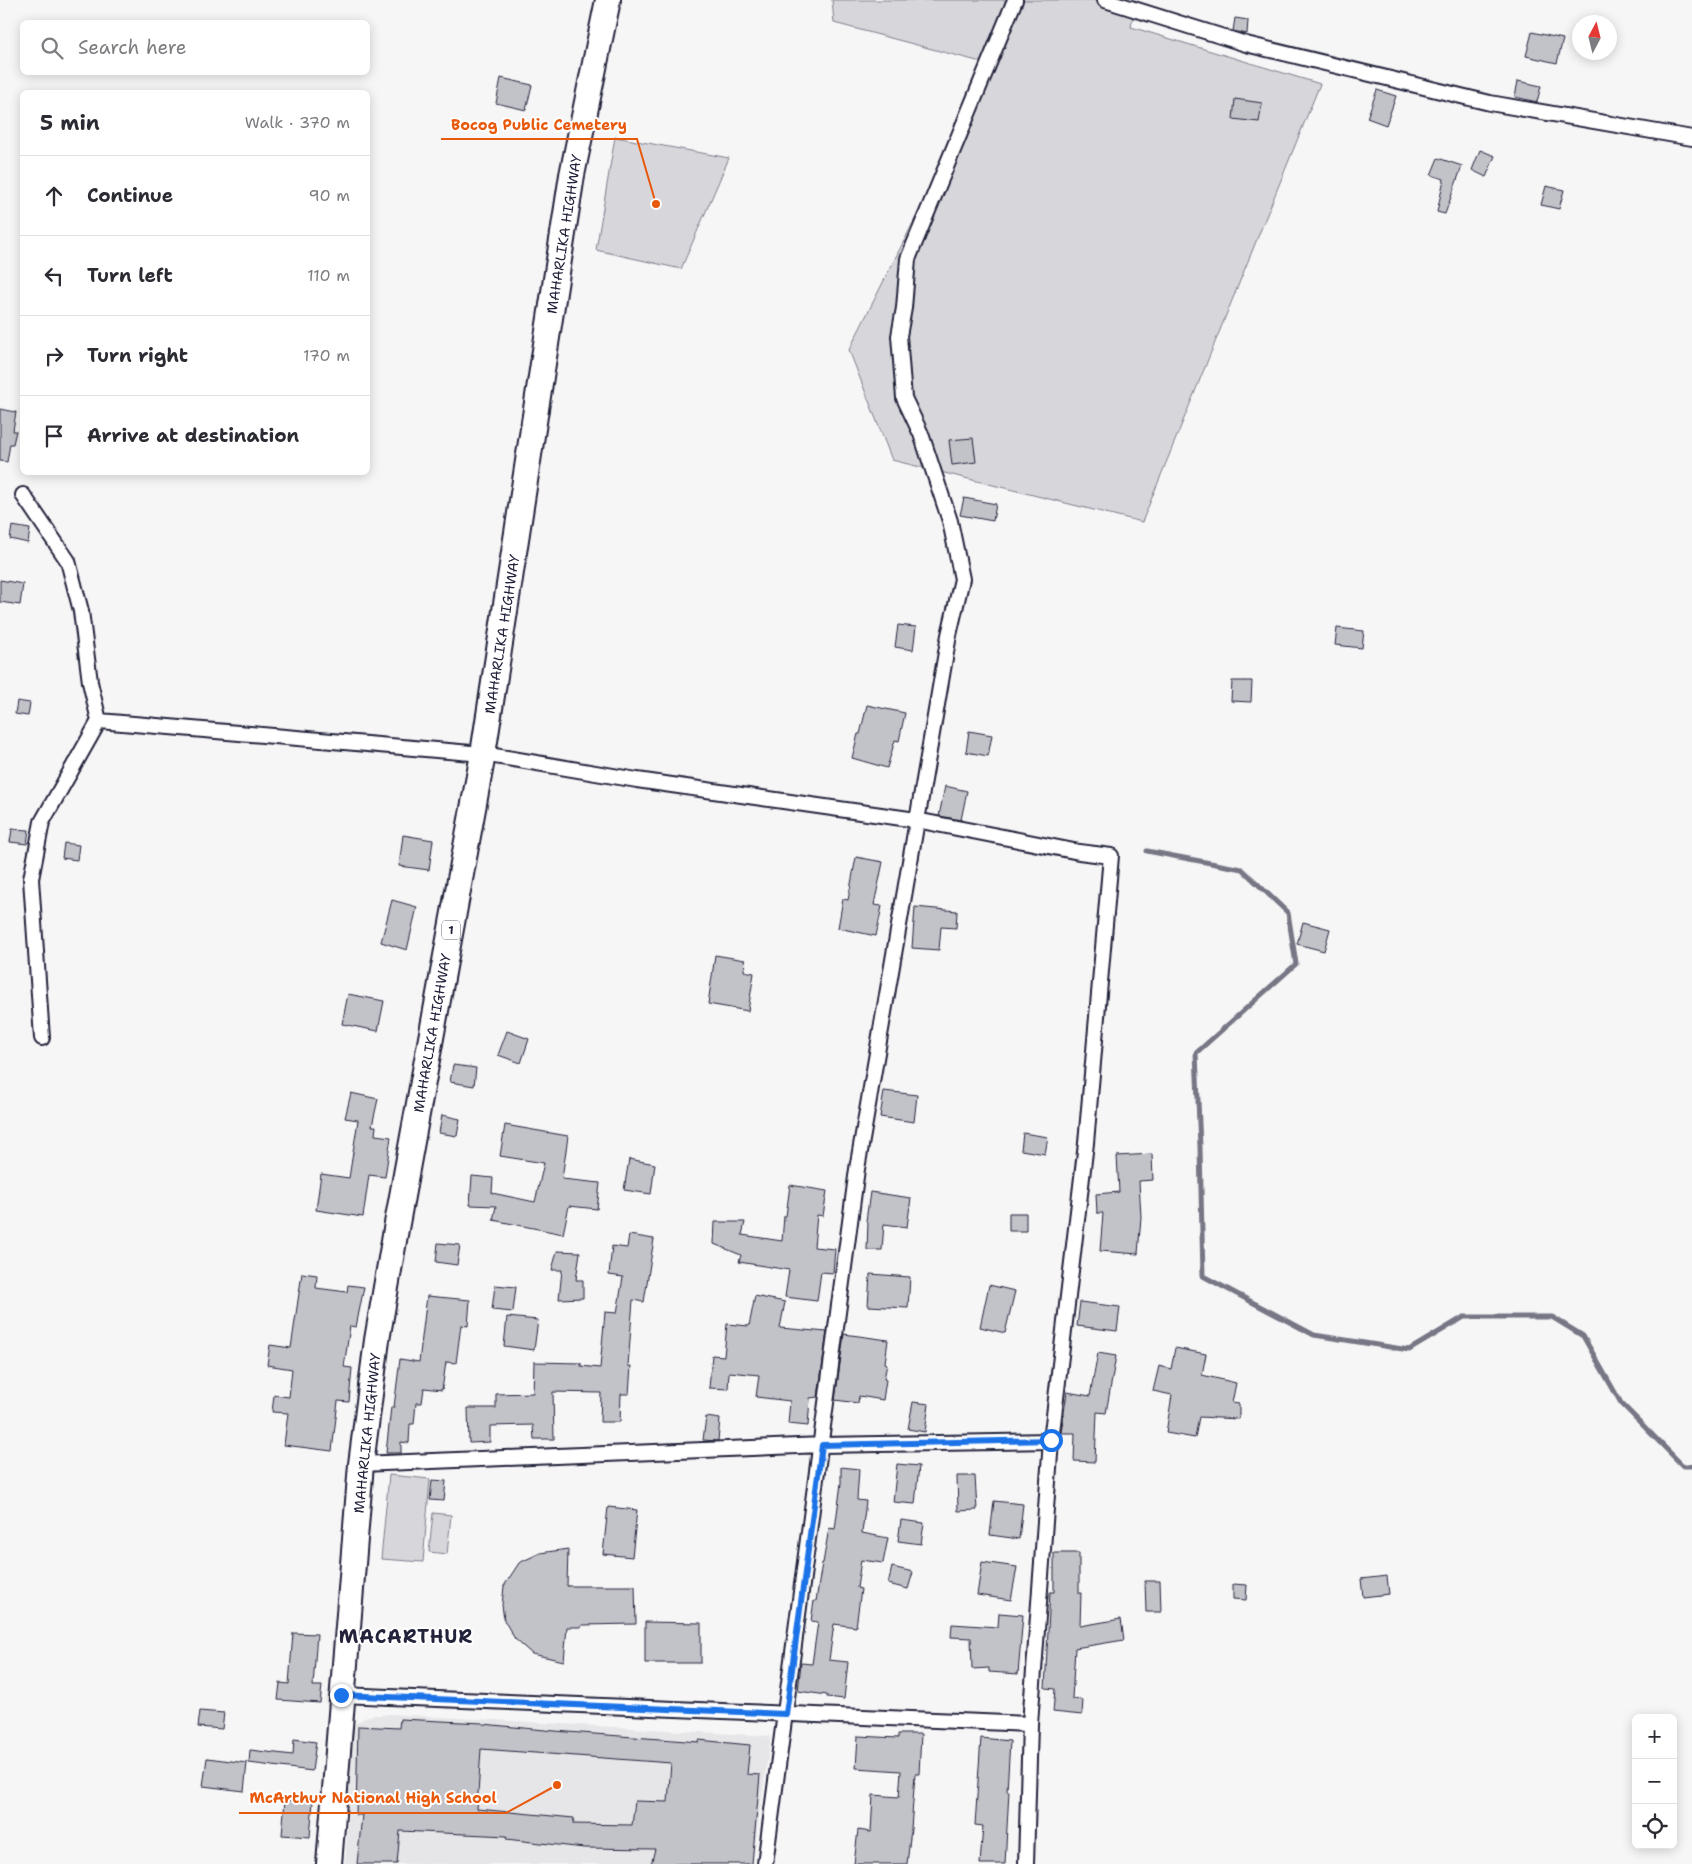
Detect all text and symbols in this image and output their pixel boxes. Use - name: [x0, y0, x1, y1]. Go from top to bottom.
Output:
- north arrow: [1572, 15, 1617, 60]
- search box: [20, 20, 370, 75]
- icon: search: [38, 34, 66, 62]
- text: Search here: [78, 35, 187, 60]
- text: 5 min: [40, 109, 100, 137]
- callout: Bocog Public Cemetery: [441, 109, 637, 139]
- text: Walk · 370 m: [245, 112, 350, 133]
- text: Bocog Public Cemetery: [451, 115, 627, 135]
- street label: MAHARLIKA HIGHWAY: [542, 152, 586, 315]
- icon: ahead: [40, 182, 68, 210]
- text: Continue: [87, 183, 173, 208]
- text: 90 m: [309, 185, 350, 206]
- icon: left: [40, 262, 68, 290]
- text: Turn left: [87, 263, 173, 288]
- text: 110 m: [307, 265, 350, 286]
- icon: right: [40, 342, 68, 370]
- text: Turn right: [87, 343, 188, 368]
- text: 170 m: [303, 345, 350, 366]
- icon: arrive: [40, 422, 68, 450]
- text: Arrive at destination: [87, 423, 299, 448]
- street label: MAHARLIKA HIGHWAY: [480, 552, 524, 715]
- road number: 1: [442, 920, 460, 940]
- street label: MAHARLIKA HIGHWAY: [409, 951, 455, 1114]
- street label: MAHARLIKA HIGHWAY: [350, 1351, 384, 1514]
- route start: [1040, 1429, 1063, 1452]
- district label: MACARTHUR: [339, 1624, 473, 1649]
- route end: [330, 1684, 353, 1707]
- map controls: [1632, 1714, 1677, 1849]
- button: +: [1632, 1714, 1677, 1759]
- button: −: [1632, 1759, 1677, 1804]
- callout: McArthur National High School: [239, 1783, 506, 1813]
- text: McArthur National High School: [249, 1788, 497, 1808]
- button: locate: [1632, 1804, 1677, 1849]

